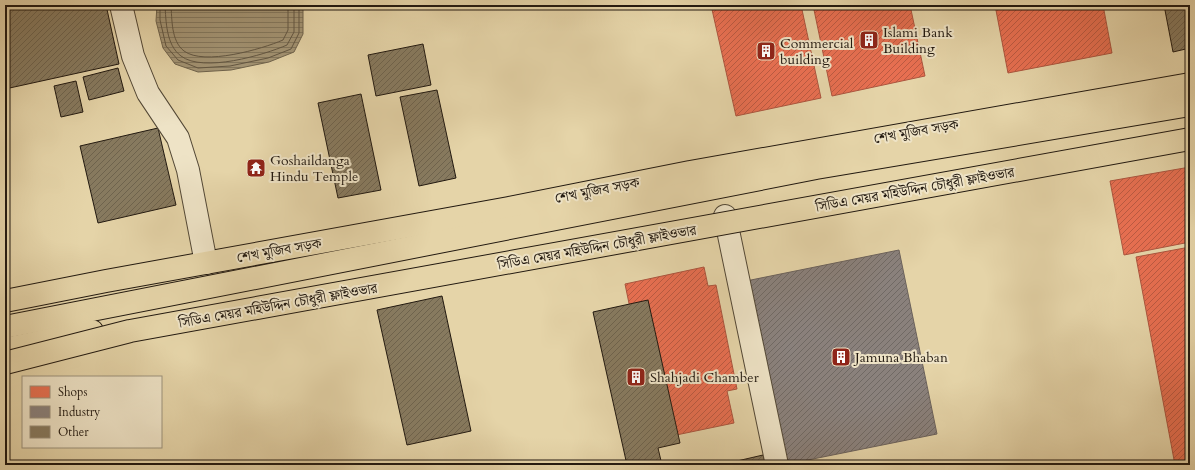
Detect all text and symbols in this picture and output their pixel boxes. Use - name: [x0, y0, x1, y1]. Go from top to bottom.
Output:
- place label: Islami Bank Building: [883, 23, 953, 58]
- building icon: Islami Bank Building: [858, 29, 880, 51]
- place label: Commercial building: [780, 34, 854, 69]
- building icon: Commercial building: [755, 40, 777, 62]
- street label: শেখ মুজিব সড়ক: [872, 114, 961, 148]
- place label: Goshaildanga Hindu Temple: [270, 151, 358, 186]
- temple icon: Goshaildanga Hindu Temple: [245, 157, 267, 179]
- street label: সিডিএ মেয়র মহিউদ্দিন চৌধুরী ফ্লাইওভার: [813, 162, 1017, 217]
- street label: শেখ মুজিব সড়ক: [553, 173, 642, 208]
- street label: সিডিএ মেয়র মহিউদ্দিন চৌধুরী ফ্লাইওভার: [495, 220, 699, 275]
- street label: শেখ মুজিব সড়ক: [235, 233, 324, 267]
- street label: সিডিএ মেয়র মহিউদ্দিন চৌধুরী ফ্লাইওভার: [176, 278, 380, 333]
- building icon: Jamuna Bhaban: [830, 346, 852, 368]
- place label: Jamuna Bhaban: [853, 348, 948, 367]
- building icon: Shahjadi Chamber: [625, 366, 647, 388]
- place label: Shahjadi Chamber: [650, 368, 760, 387]
- legend: [22, 376, 162, 448]
- text: Shops: [58, 384, 87, 400]
- text: Industry: [58, 404, 101, 420]
- text: Other: [58, 424, 89, 440]

